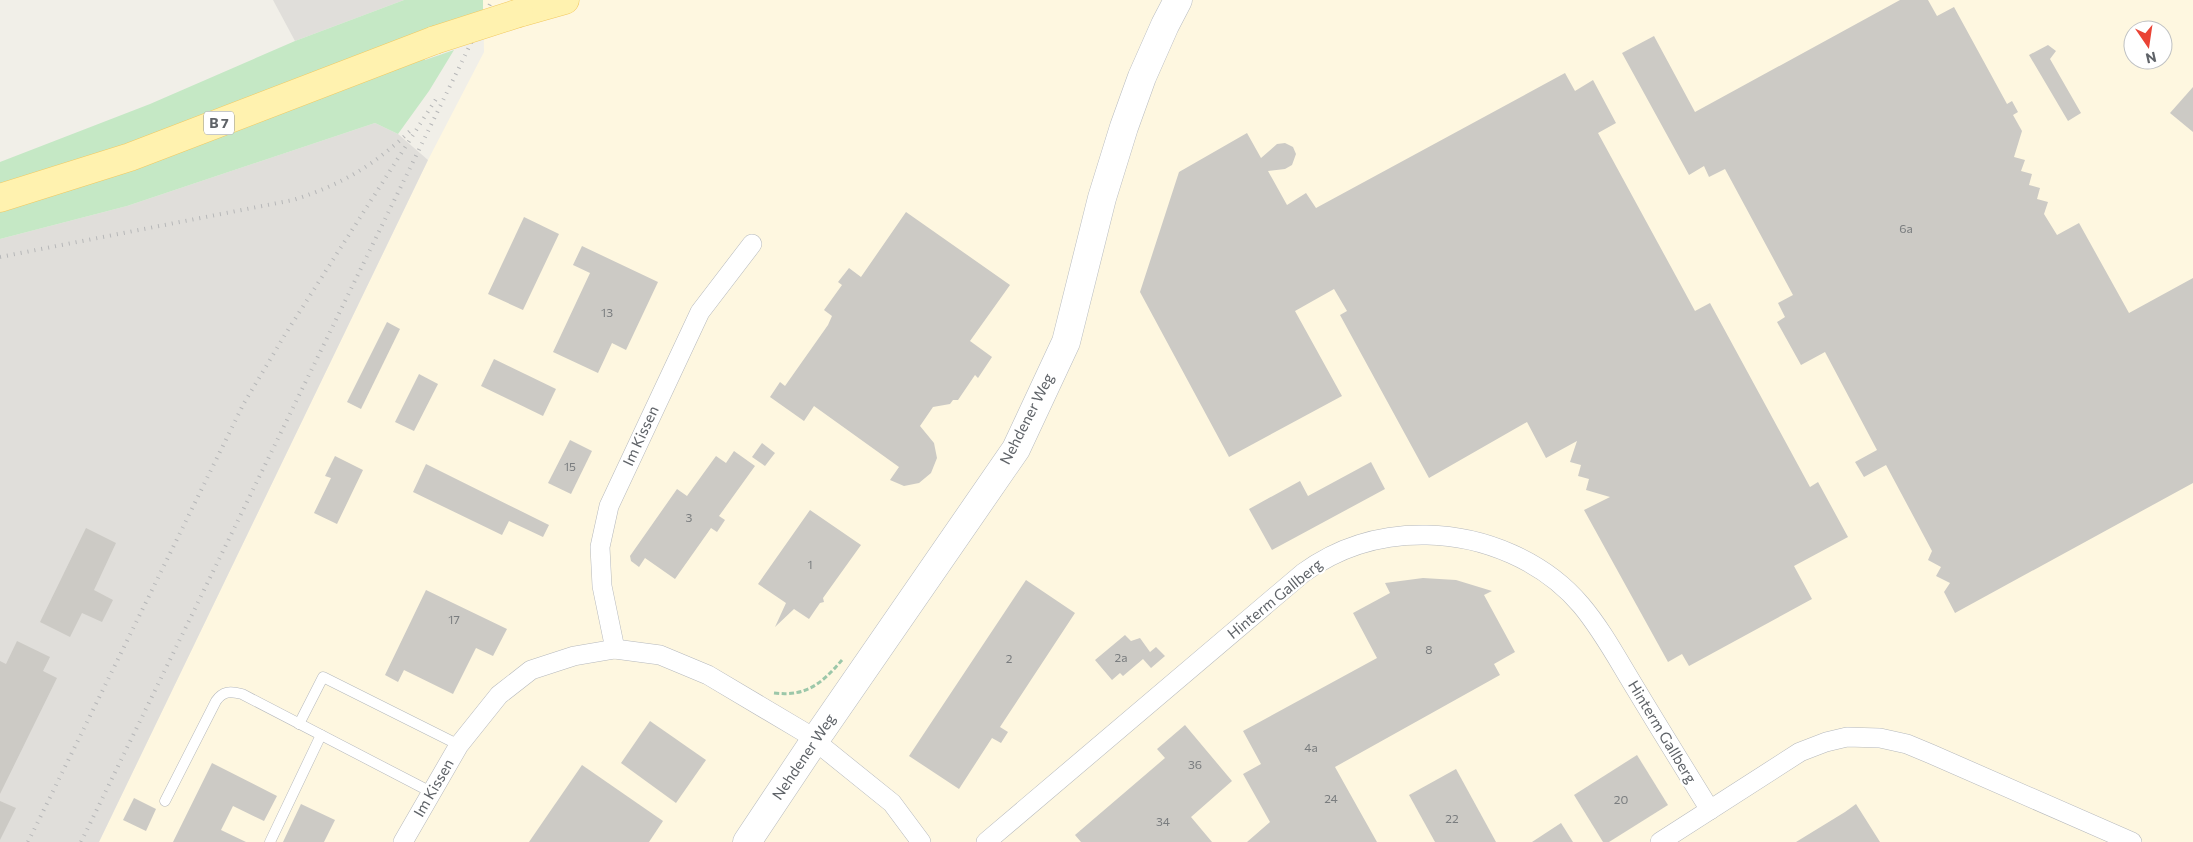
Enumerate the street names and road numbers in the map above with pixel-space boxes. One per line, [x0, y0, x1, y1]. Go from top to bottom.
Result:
road number: B 7 [204, 112, 234, 134]
street label: Nehdener Weg [995, 370, 1057, 467]
street label: Im Kissen [618, 403, 662, 468]
street label: Hinterm Gallberg [1223, 554, 1325, 642]
street label: Hinterm Gallberg [1625, 677, 1701, 786]
street label: Nehdener Weg [768, 710, 839, 803]
street label: Im Kissen [409, 755, 457, 820]

